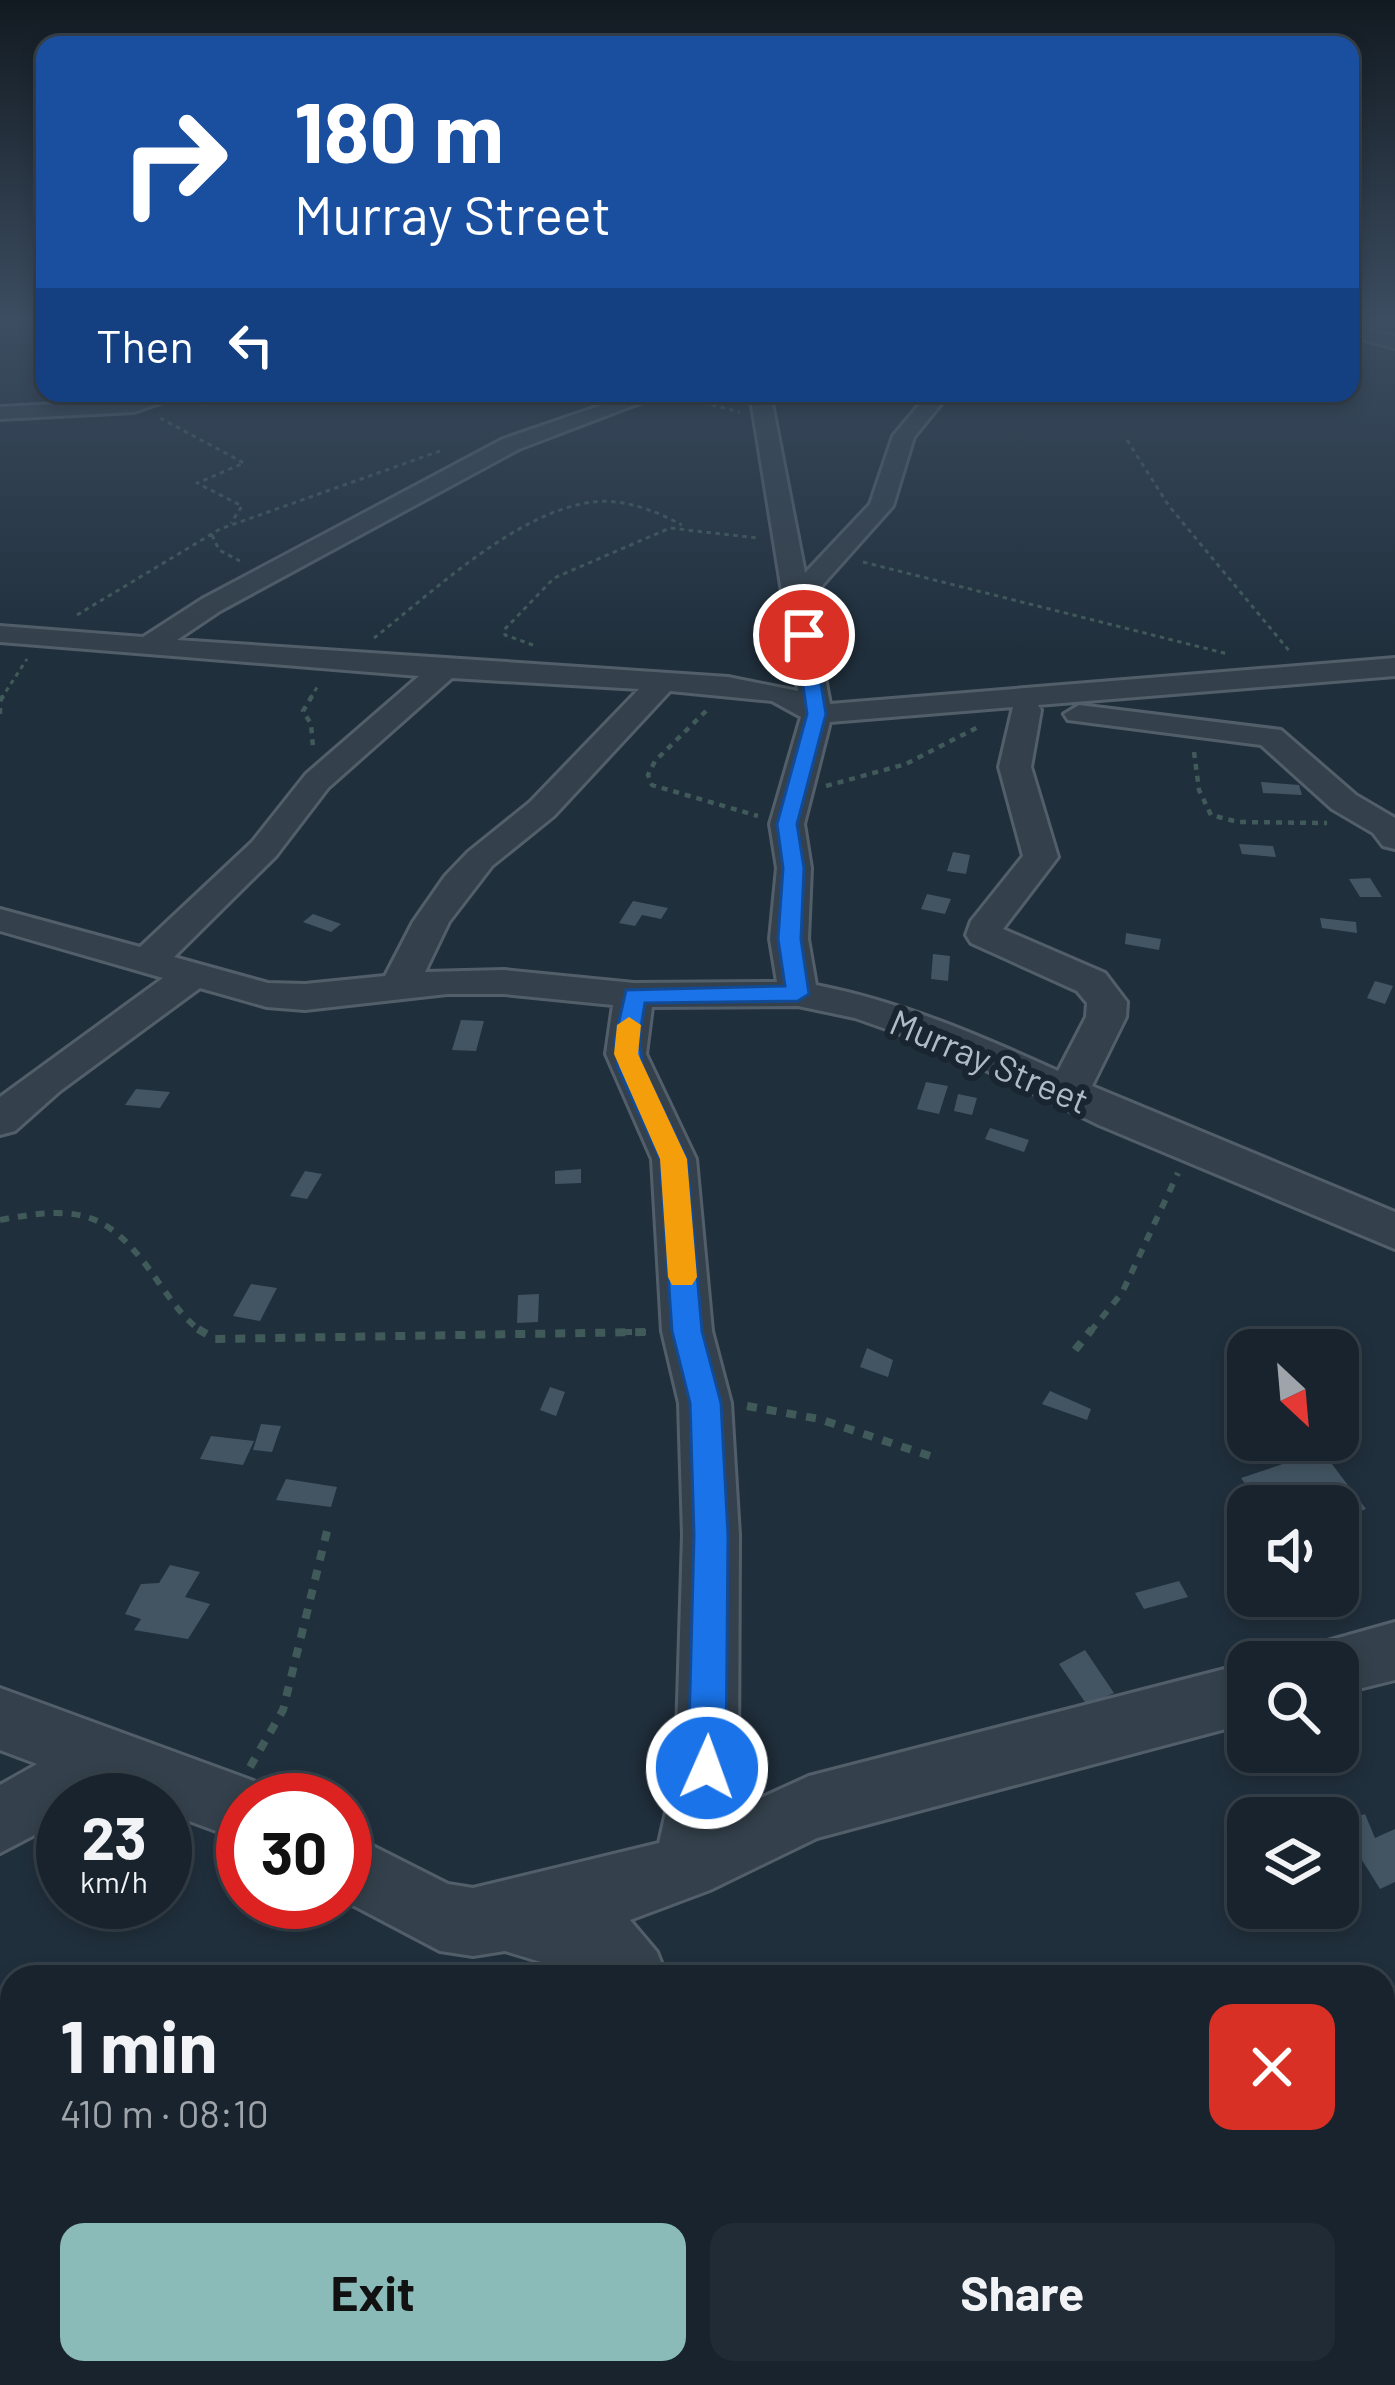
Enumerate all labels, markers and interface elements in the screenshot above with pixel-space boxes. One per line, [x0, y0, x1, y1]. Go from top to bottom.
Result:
text: 180 m [294, 79, 504, 180]
icon: right [96, 84, 252, 240]
text: Murray Street [294, 181, 611, 246]
icon: left [218, 312, 284, 378]
text: Then [96, 318, 194, 372]
pin [753, 584, 855, 686]
icon: arrive [771, 602, 837, 668]
street label: Murray Street [884, 999, 1096, 1121]
north arrow [1227, 1329, 1359, 1461]
map controls [1227, 1329, 1359, 1929]
button: sound [1227, 1485, 1359, 1617]
button: search [1227, 1641, 1359, 1773]
position arrow [644, 1705, 770, 1831]
speed limit sign: 30 [216, 1773, 372, 1929]
button: layers [1227, 1797, 1359, 1929]
text: 23 [81, 1800, 147, 1872]
text: km/h [80, 1863, 148, 1899]
text: 1 min [60, 2001, 218, 2087]
button: close [1209, 2004, 1335, 2130]
text: 410 m · 08:10 [60, 2089, 269, 2136]
button: Exit [60, 2223, 686, 2361]
button: Share [710, 2223, 1335, 2361]

